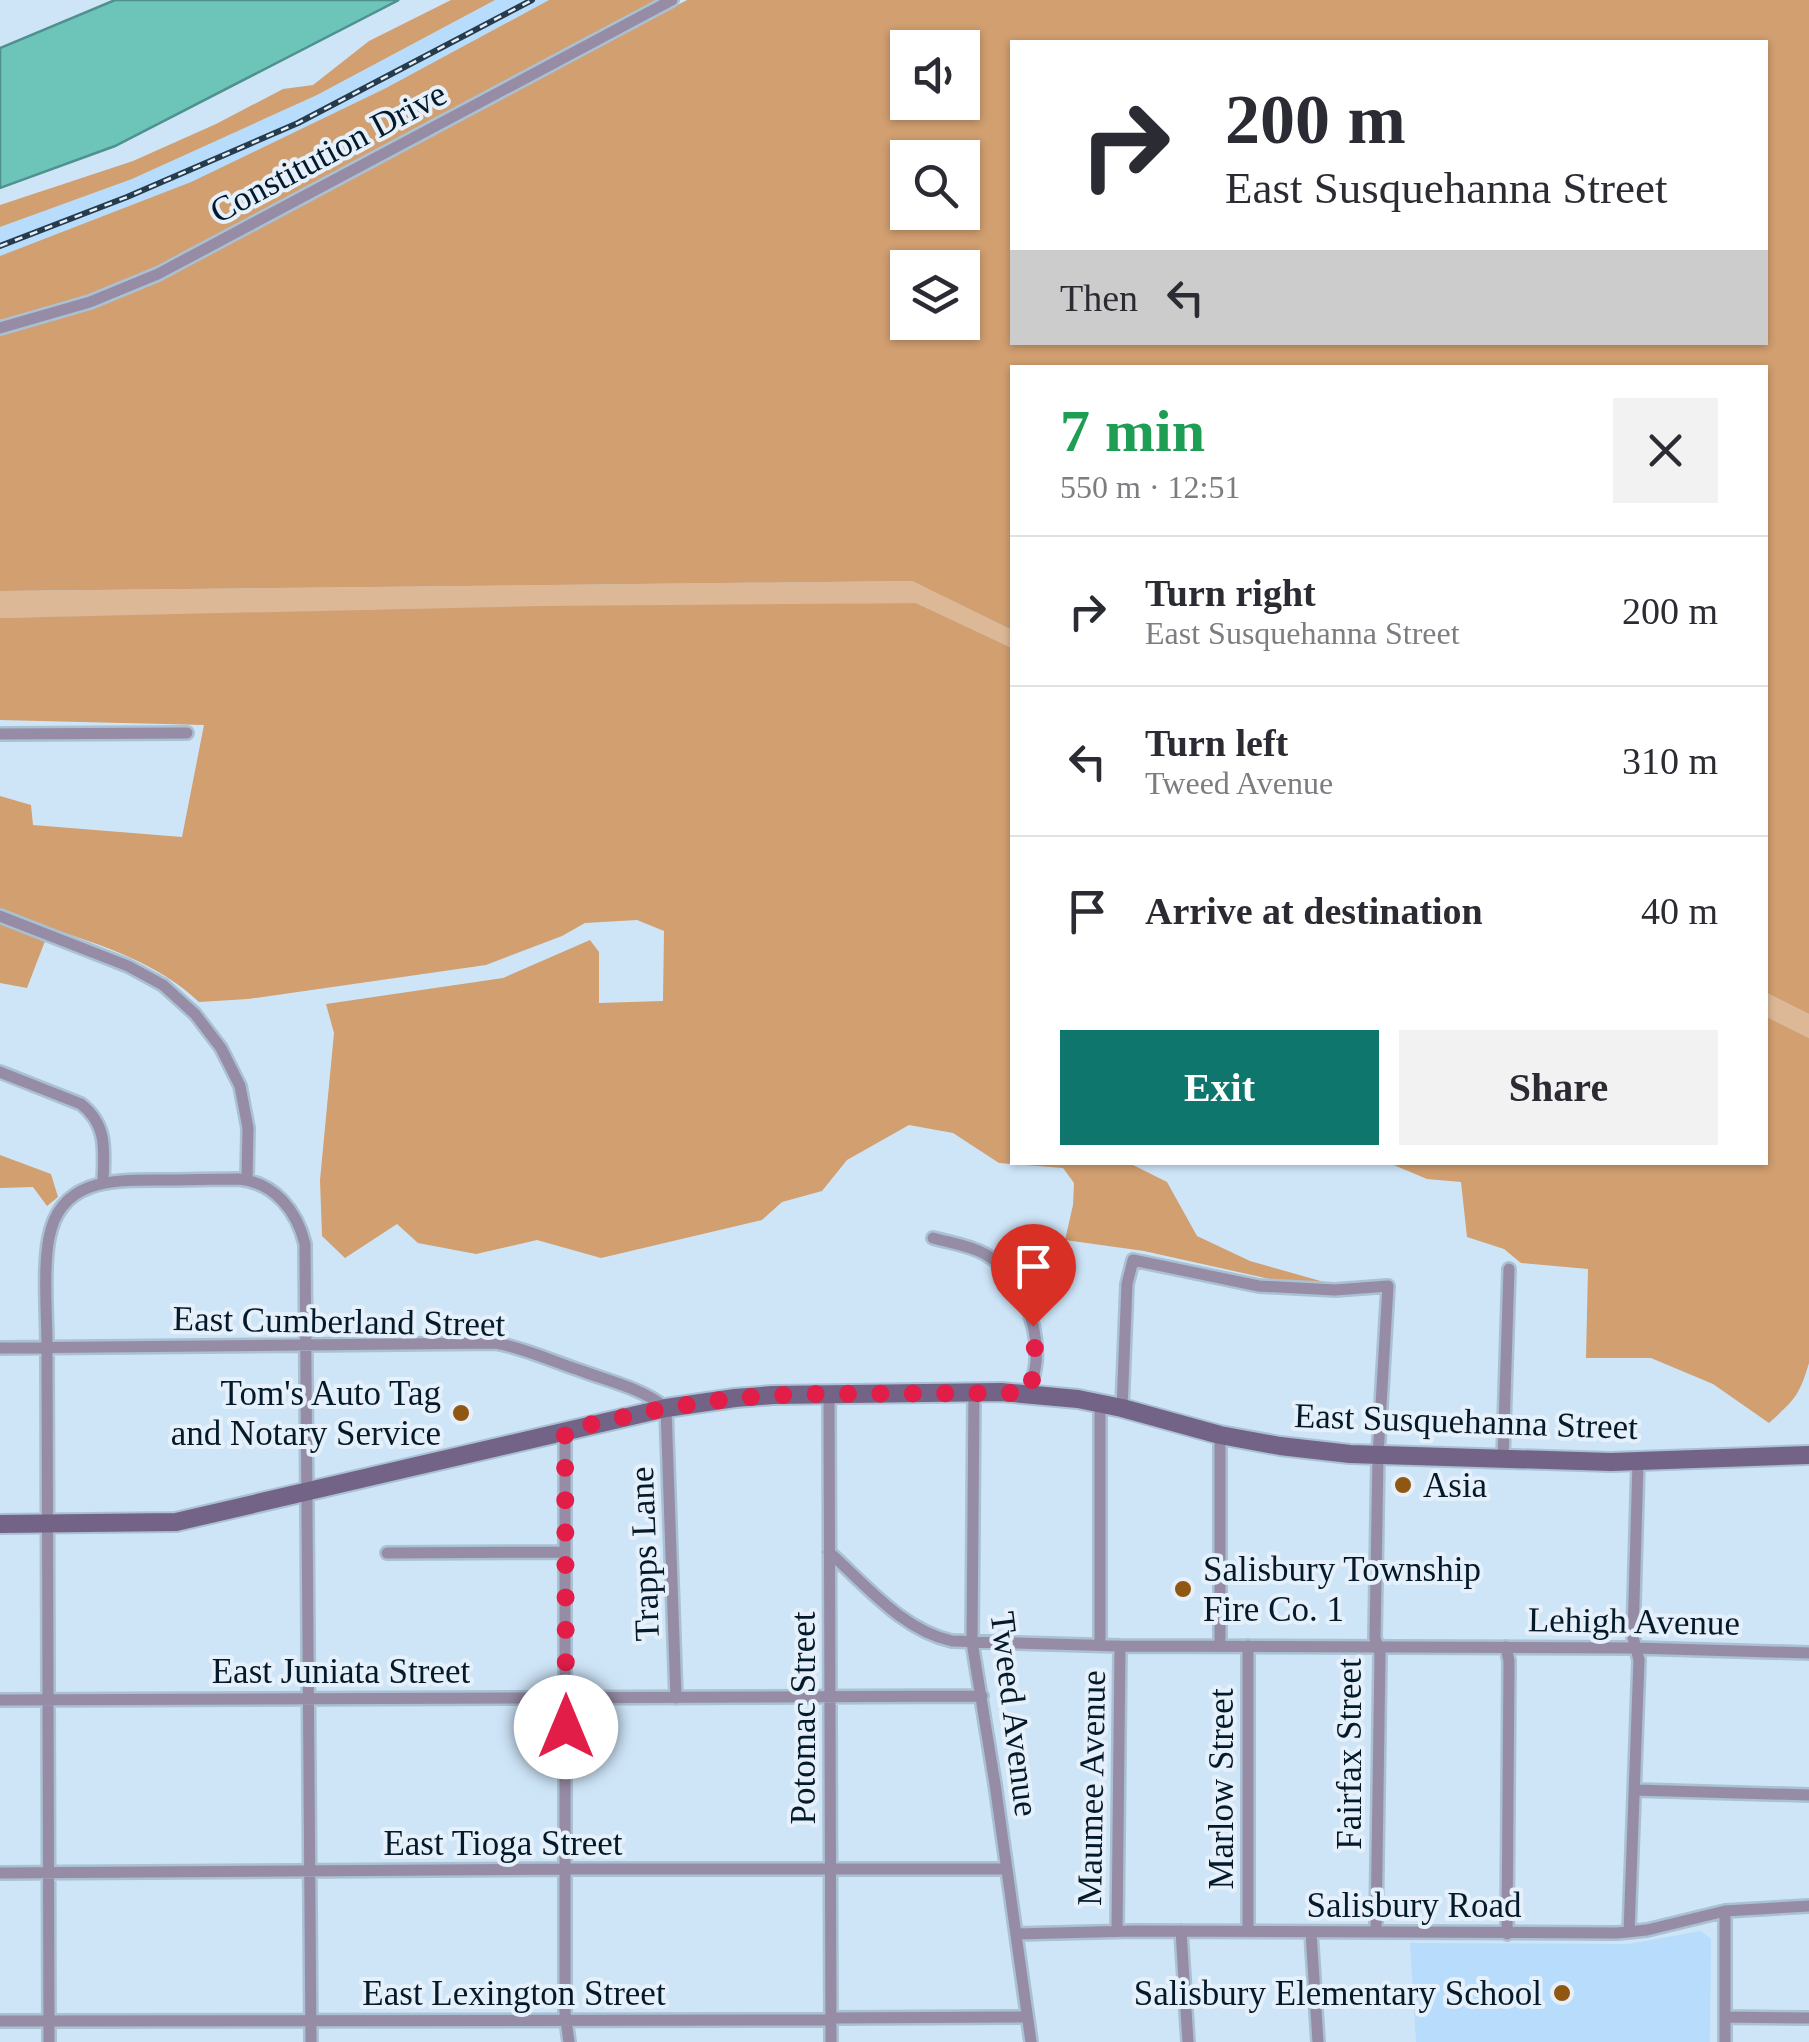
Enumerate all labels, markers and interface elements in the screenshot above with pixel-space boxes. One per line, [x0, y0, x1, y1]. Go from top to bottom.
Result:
map controls [890, 30, 980, 340]
button: sound [890, 30, 980, 120]
street label: Constitution Drive [204, 74, 453, 231]
icon: right [1060, 80, 1190, 210]
text: 200 m [1225, 81, 1406, 158]
button: search [890, 140, 980, 230]
text: East Susquehanna Street [1225, 163, 1667, 213]
button: layers [890, 250, 980, 340]
icon: left [1158, 270, 1213, 325]
text: Then [1060, 277, 1138, 319]
text: 7 min [1060, 398, 1205, 464]
button: close [1613, 398, 1718, 503]
text: 550 m · 12:51 [1060, 469, 1240, 505]
text: Turn right [1145, 572, 1316, 614]
icon: right [1060, 584, 1115, 639]
text: 200 m [1622, 590, 1718, 632]
text: East Susquehanna Street [1145, 615, 1460, 651]
text: Turn left [1145, 722, 1288, 764]
icon: left [1060, 734, 1115, 789]
text: 310 m [1622, 740, 1718, 782]
text: Tweed Avenue [1145, 765, 1333, 801]
icon: arrive [1060, 884, 1115, 939]
text: Arrive at destination [1145, 890, 1483, 932]
text: 40 m [1641, 890, 1718, 932]
button: Exit [1060, 1030, 1379, 1145]
button: Share [1399, 1030, 1718, 1145]
pin [991, 1224, 1076, 1327]
icon: arrive [1006, 1239, 1061, 1294]
street label: East Cumberland Street [172, 1299, 506, 1344]
place label: Tom's Auto Tag and Notary Service [171, 1374, 441, 1453]
street label: East Susquehanna Street [1293, 1396, 1639, 1447]
marker: Tom's Auto Tag and Notary Service [450, 1402, 472, 1424]
street label: Trapps Lane [622, 1466, 667, 1642]
place label: Asia [1423, 1466, 1488, 1505]
marker: Asia [1392, 1474, 1414, 1496]
place label: Salisbury Township Fire Co. 1 [1203, 1550, 1481, 1629]
marker: Salisbury Township Fire Co. 1 [1172, 1578, 1194, 1600]
street label: Lehigh Avenue [1528, 1600, 1740, 1643]
street label: Tweed Avenue [983, 1610, 1046, 1819]
street label: Potomac Street [784, 1611, 823, 1824]
street label: East Juniata Street [212, 1652, 471, 1691]
street label: Fairfax Street [1330, 1658, 1369, 1850]
street label: Maumee Avenue [1070, 1670, 1113, 1906]
position arrow [514, 1675, 618, 1779]
street label: Marlow Street [1202, 1688, 1241, 1890]
street label: East Tioga Street [383, 1824, 623, 1863]
street label: Salisbury Road [1307, 1886, 1522, 1925]
street label: East Lexington Street [362, 1974, 666, 2013]
place label: Salisbury Elementary School [1134, 1974, 1542, 2013]
marker: Salisbury Elementary School [1551, 1982, 1573, 2004]

